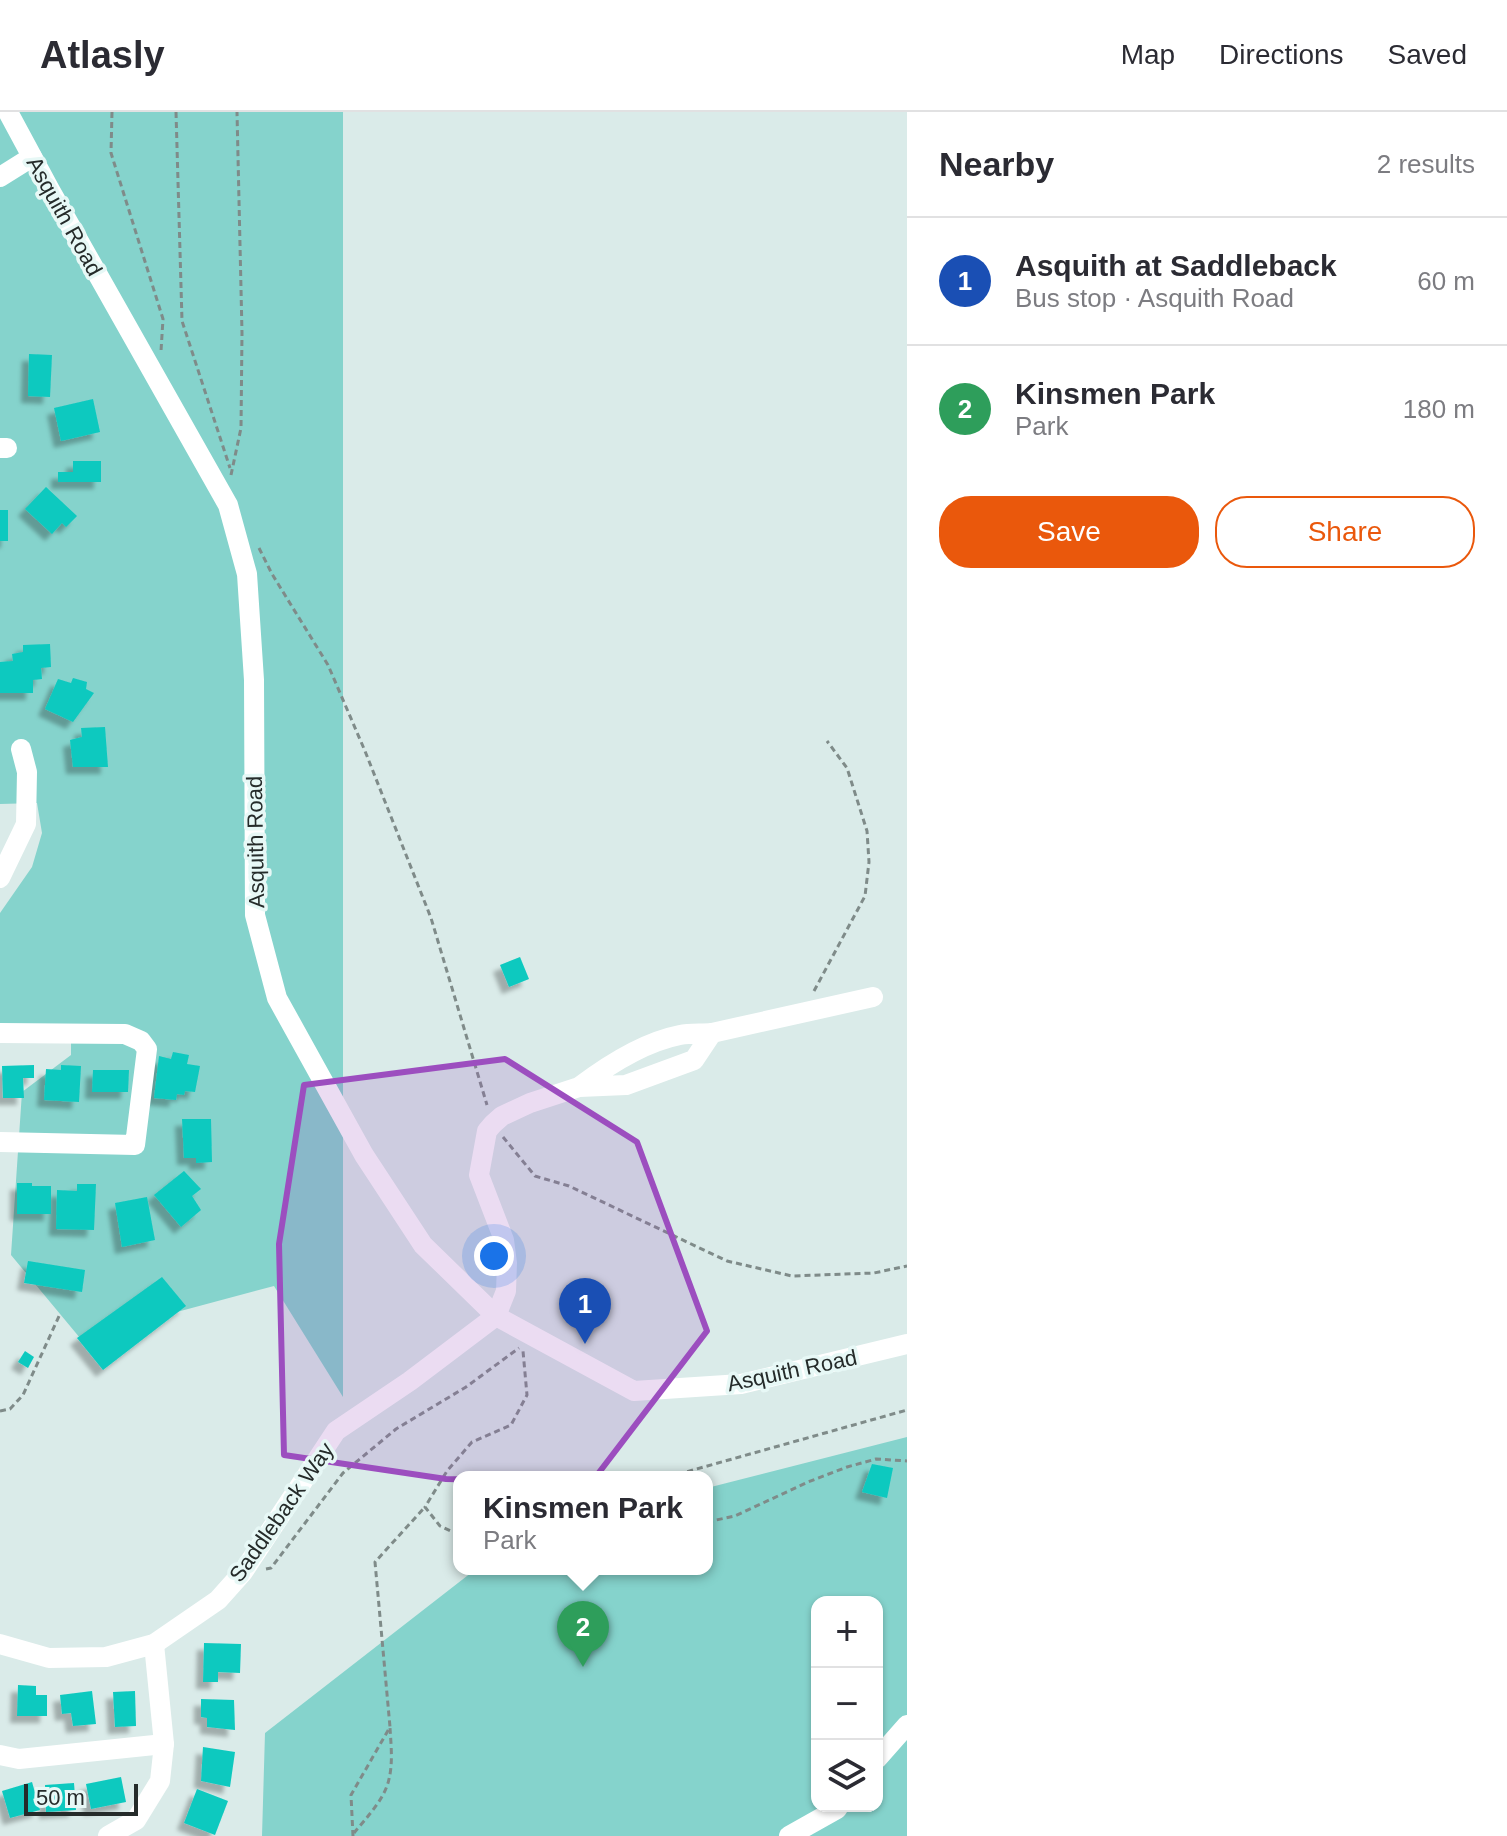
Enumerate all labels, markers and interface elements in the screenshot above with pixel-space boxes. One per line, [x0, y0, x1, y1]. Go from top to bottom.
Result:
text: Atlasly [40, 34, 165, 76]
text: Map [1121, 39, 1175, 70]
text: Directions [1219, 39, 1344, 70]
text: Saved [1388, 39, 1467, 70]
text: Nearby [939, 145, 1054, 183]
text: 2 results [1377, 149, 1475, 179]
street label: Asquith Road [22, 152, 108, 280]
text: Asquith at Saddleback [1015, 249, 1337, 282]
text: 1 [958, 266, 972, 296]
text: 60 m [1417, 266, 1475, 296]
text: Bus stop · Asquith Road [1015, 283, 1294, 313]
text: Kinsmen Park [1015, 377, 1215, 410]
text: 2 [958, 394, 972, 424]
text: 180 m [1403, 394, 1475, 424]
text: Park [1015, 411, 1068, 441]
button: Save [939, 496, 1199, 568]
button: Share [1215, 496, 1475, 568]
street label: Asquith Road [242, 776, 269, 908]
your location [474, 1236, 514, 1276]
pin: 1 [559, 1278, 611, 1344]
street label: Asquith Road [725, 1345, 859, 1396]
street label: Saddleback Way [224, 1438, 339, 1587]
popup [453, 1471, 713, 1575]
text: Kinsmen Park [483, 1491, 683, 1524]
text: Park [483, 1525, 536, 1555]
map controls [811, 1596, 883, 1812]
button: + [811, 1596, 883, 1668]
pin: 2 [557, 1601, 609, 1667]
button: − [811, 1668, 883, 1740]
button: layers [811, 1740, 883, 1812]
scale bar [24, 1780, 138, 1816]
text: 50 m [36, 1785, 85, 1810]

